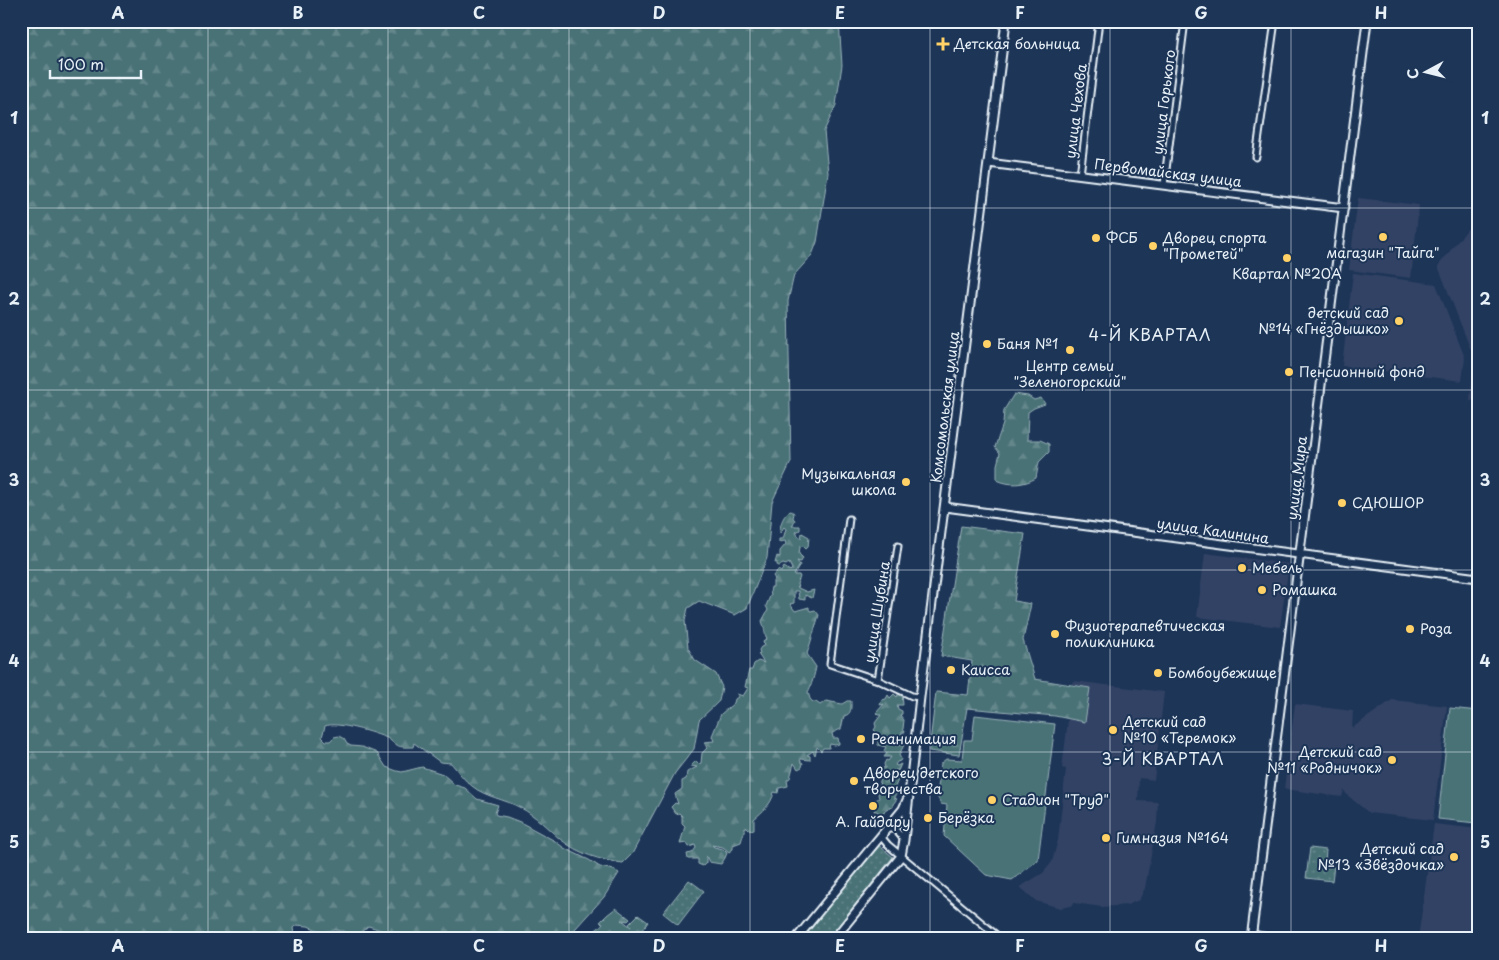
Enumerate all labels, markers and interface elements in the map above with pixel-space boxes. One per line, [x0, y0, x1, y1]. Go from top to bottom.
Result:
text: A [112, 0, 125, 24]
text: B [293, 0, 304, 24]
text: C [473, 0, 485, 24]
text: D [653, 0, 665, 24]
text: E [835, 0, 845, 24]
text: F [1015, 0, 1025, 24]
text: G [1194, 0, 1208, 24]
text: H [1375, 0, 1387, 24]
place label: Детская больница [953, 33, 1080, 54]
marker: Детская больница [936, 37, 950, 51]
scale bar [50, 48, 141, 80]
street label: улица Горького [1147, 48, 1180, 156]
north arrow [1402, 48, 1452, 98]
text: 100 m [58, 52, 104, 75]
street label: улица Чехова [1059, 62, 1092, 160]
text: С [1402, 67, 1424, 80]
text: 1 [10, 105, 18, 129]
text: 1 [1481, 105, 1489, 129]
street label: Первомайская улица [1093, 153, 1243, 192]
place label: ФСБ [1106, 227, 1138, 248]
place label: Дворец спорта "Прометей" [1162, 227, 1267, 264]
marker: магазин "Тайга" [1377, 231, 1389, 243]
marker: ФСБ [1090, 232, 1102, 244]
marker: Дворец спорта "Прометей" [1147, 240, 1159, 252]
place label: магазин "Тайга" [1327, 242, 1439, 263]
marker: Квартал №20А [1281, 252, 1293, 264]
place label: Квартал №20А [1232, 263, 1342, 284]
text: 2 [8, 286, 20, 310]
text: 2 [1479, 286, 1491, 310]
place label: детский сад №14 «Гнёздышко» [1258, 302, 1389, 339]
marker: детский сад №14 «Гнёздышко» [1393, 315, 1405, 327]
district label: 4-Й КВАРТАЛ [1088, 322, 1212, 346]
street label: Комсомольская улица [925, 330, 964, 484]
place label: Баня №1 [997, 333, 1058, 354]
marker: Баня №1 [981, 338, 993, 350]
marker: Центр семьи "Зеленогорский" [1064, 344, 1076, 356]
place label: Центр семьи "Зеленогорский" [1013, 355, 1127, 392]
place label: Пенсионный фонд [1299, 361, 1425, 382]
marker: Пенсионный фонд [1283, 366, 1295, 378]
street label: улица Мира [1281, 435, 1312, 521]
place label: Музыкальная школа [801, 463, 896, 500]
text: 3 [9, 467, 19, 491]
text: 3 [1480, 467, 1490, 491]
marker: Музыкальная школа [900, 476, 912, 488]
place label: СДЮШОР [1352, 492, 1424, 513]
marker: СДЮШОР [1336, 497, 1348, 509]
street label: улица Калинина [1156, 512, 1271, 549]
place label: Мебель [1252, 557, 1302, 578]
street label: улица Шубина [858, 559, 895, 664]
marker: Мебель [1236, 562, 1248, 574]
place label: Ромашка [1272, 579, 1337, 600]
marker: Ромашка [1256, 584, 1268, 596]
place label: Физиотерапевтическая поликлиника [1065, 615, 1225, 652]
place label: Роза [1420, 618, 1452, 639]
marker: Роза [1404, 623, 1416, 635]
marker: Физиотерапевтическая поликлиника [1049, 628, 1061, 640]
text: 4 [9, 648, 20, 672]
text: 4 [1480, 648, 1491, 672]
place label: Каисса [961, 659, 1010, 680]
place label: Бомбоубежище [1168, 662, 1277, 683]
marker: Каисса [945, 664, 957, 676]
marker: Бомбоубежище [1152, 667, 1164, 679]
place label: Детский сад №10 «Теремок» [1122, 711, 1236, 748]
marker: Детский сад №10 «Теремок» [1107, 724, 1119, 736]
place label: Реанимация [871, 728, 956, 749]
marker: Реанимация [855, 733, 867, 745]
place label: Детский сад №11 «Родничок» [1267, 741, 1382, 778]
district label: 3-Й КВАРТАЛ [1101, 746, 1225, 770]
marker: Детский сад №11 «Родничок» [1386, 754, 1398, 766]
place label: Дворец детского творчества [863, 762, 979, 799]
marker: Дворец детского творчества [848, 775, 860, 787]
place label: Стадион "Труд" [1002, 789, 1109, 810]
marker: Стадион "Труд" [986, 794, 998, 806]
marker: А. Гайдару [867, 800, 879, 812]
place label: Берёзка [938, 807, 995, 828]
place label: А. Гайдару [836, 811, 910, 832]
marker: Берёзка [922, 812, 934, 824]
place label: Гимназия №164 [1116, 827, 1229, 848]
text: 5 [9, 829, 19, 853]
text: 5 [1480, 829, 1490, 853]
marker: Гимназия №164 [1100, 832, 1112, 844]
place label: Детский сад №13 «Звёздочка» [1318, 838, 1444, 875]
marker: Детский сад №13 «Звёздочка» [1448, 851, 1460, 863]
text: A [112, 933, 125, 957]
text: B [293, 933, 304, 957]
text: C [473, 933, 485, 957]
text: D [653, 933, 665, 957]
text: E [835, 933, 845, 957]
text: F [1015, 933, 1025, 957]
text: G [1194, 933, 1208, 957]
text: H [1375, 933, 1387, 957]

